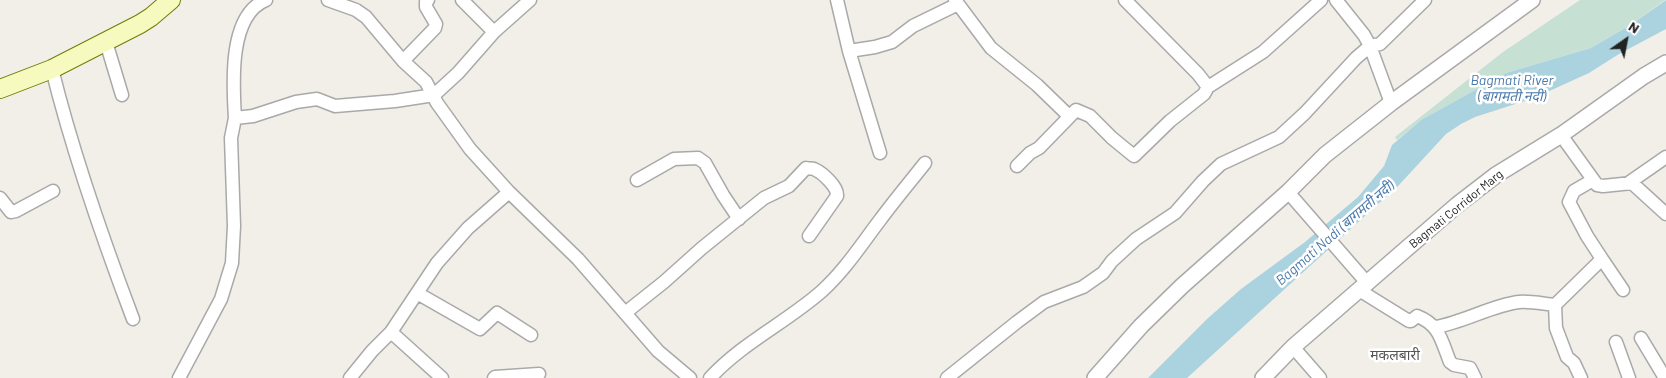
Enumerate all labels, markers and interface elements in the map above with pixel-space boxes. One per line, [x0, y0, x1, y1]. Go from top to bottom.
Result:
north arrow [1601, 15, 1651, 65]
text: N [1626, 17, 1643, 37]
water label: Bagmati River (बागमती नदी) [1471, 72, 1553, 104]
street label: Bagmati Corridor Marg [1406, 167, 1506, 251]
water label: Bagmati Nadi (बागमती नदी) [1273, 177, 1397, 289]
district label: मकलबारी [1370, 347, 1420, 363]

